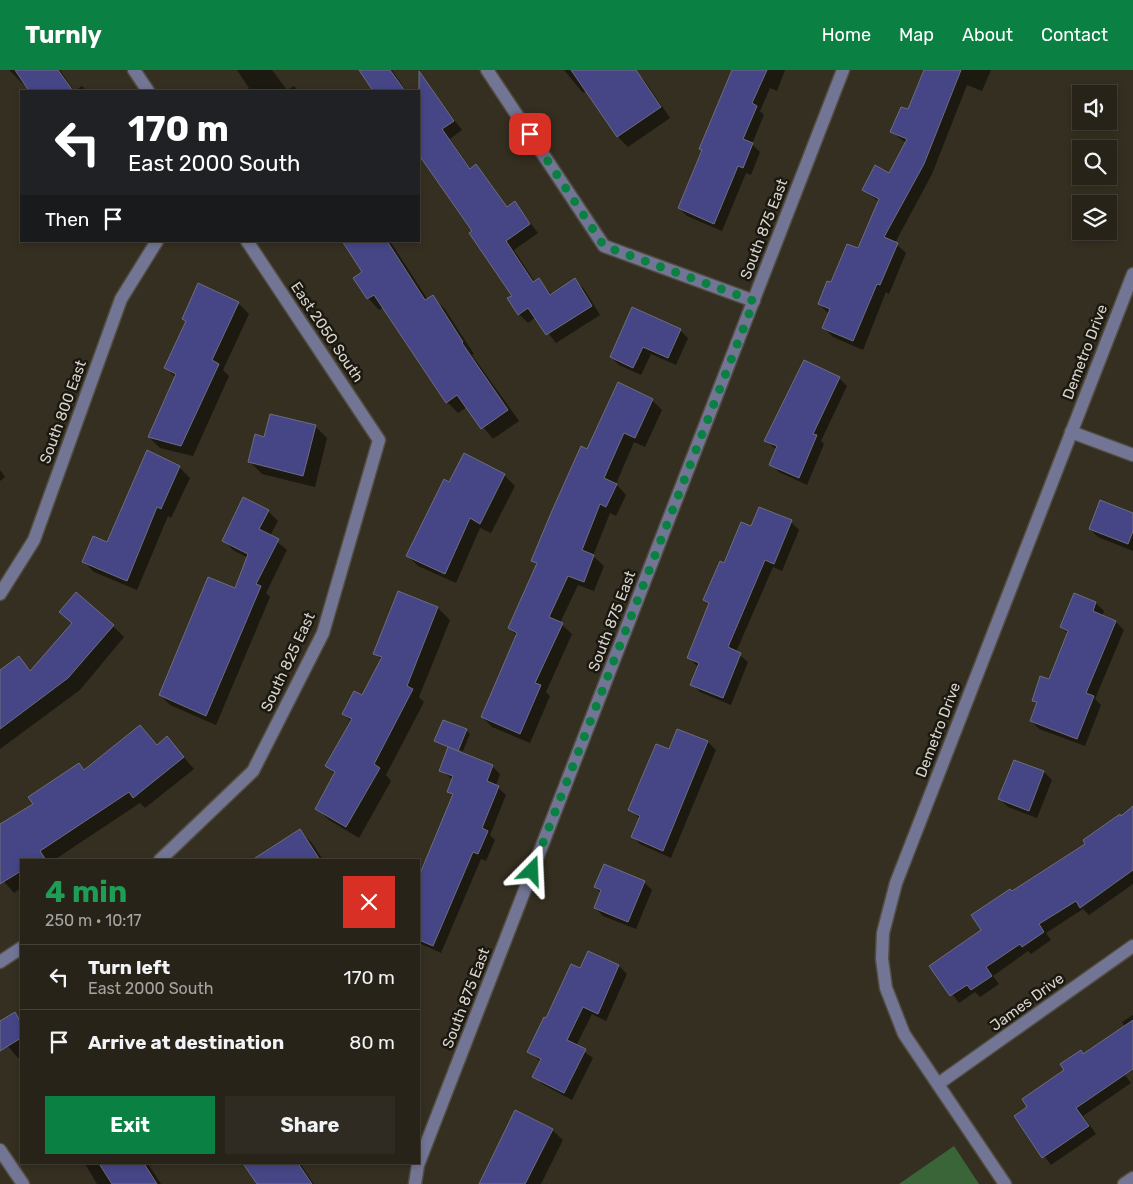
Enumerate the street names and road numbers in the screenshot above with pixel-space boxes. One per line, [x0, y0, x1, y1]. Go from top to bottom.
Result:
street label: South 875 East [737, 176, 792, 282]
street label: East 2050 South [287, 278, 367, 386]
street label: Demetro Drive [1059, 302, 1111, 402]
street label: South 800 East [36, 358, 90, 466]
street label: South 875 East [585, 568, 640, 674]
street label: South 825 East [257, 609, 319, 714]
street label: Demetro Drive [912, 680, 964, 780]
street label: South 875 East [439, 945, 494, 1051]
street label: James Drive [987, 969, 1067, 1035]

